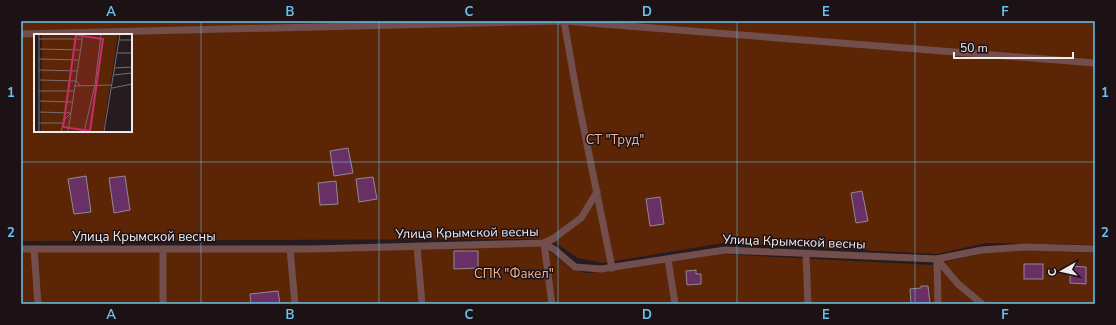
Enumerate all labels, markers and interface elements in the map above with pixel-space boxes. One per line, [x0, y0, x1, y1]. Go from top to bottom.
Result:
text: A [106, 3, 116, 21]
text: B [286, 3, 295, 21]
text: C [465, 3, 474, 21]
text: D [642, 3, 652, 21]
text: E [822, 3, 830, 21]
text: F [1001, 3, 1009, 21]
inset map [34, 34, 132, 132]
scale bar [954, 34, 1073, 60]
text: 50 m [960, 40, 988, 56]
text: 1 [7, 84, 15, 102]
text: 1 [1101, 84, 1109, 102]
park label: СТ "Труд" [586, 131, 644, 149]
street label: Улица Крымской весны [394, 223, 539, 243]
text: 2 [7, 224, 15, 242]
text: 2 [1101, 224, 1109, 242]
street label: Улица Крымской весны [71, 228, 216, 246]
street label: Улица Крымской весны [721, 230, 866, 253]
north arrow [1042, 251, 1082, 291]
park label: СПК "Факел" [474, 265, 554, 283]
text: С [1045, 267, 1061, 277]
text: A [106, 306, 116, 324]
text: B [286, 306, 295, 324]
text: C [465, 306, 474, 324]
text: D [642, 306, 652, 324]
text: E [822, 306, 830, 324]
text: F [1001, 306, 1009, 324]

